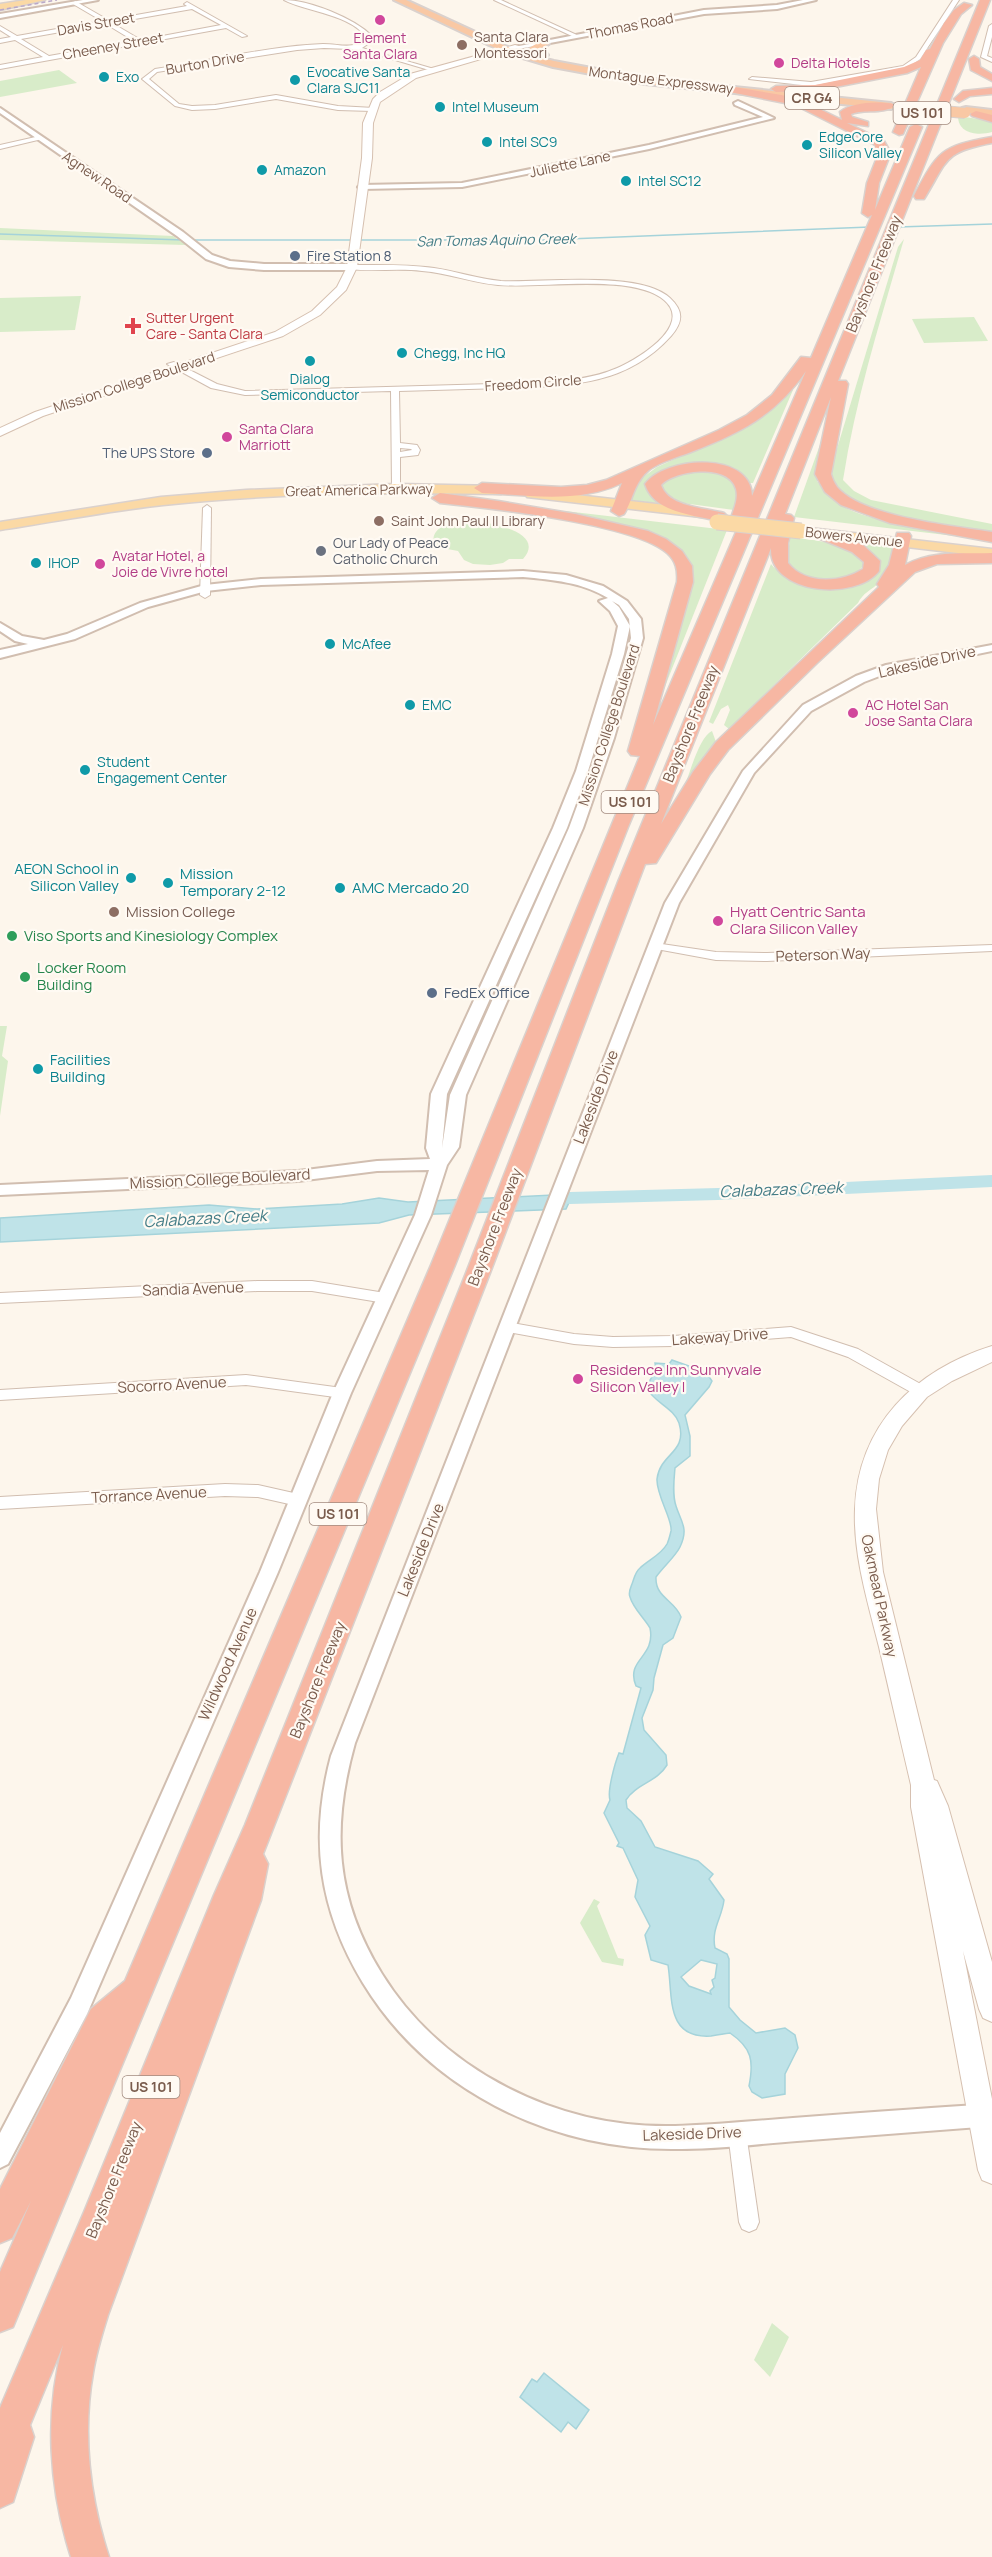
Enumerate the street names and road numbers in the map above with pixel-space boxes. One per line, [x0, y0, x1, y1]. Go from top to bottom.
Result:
street label: Davis Street [56, 7, 137, 40]
street label: Thomas Road [585, 8, 675, 43]
street label: Cheeney Street [61, 27, 165, 64]
street label: Burton Drive [164, 46, 246, 79]
street label: Montague Expressway [588, 61, 735, 98]
road number: CR G4 [785, 87, 839, 109]
road number: US 101 [894, 102, 950, 124]
street label: Agnew Road [59, 146, 136, 207]
street label: Juliette Lane [528, 146, 612, 181]
street label: Bayshore Freeway [840, 212, 907, 335]
street label: Mission College Boulevard [51, 346, 217, 417]
street label: Freedom Circle [484, 370, 582, 395]
street label: Great America Parkway [285, 479, 433, 500]
street label: Bowers Avenue [804, 522, 904, 551]
street label: Lakeside Drive [876, 640, 978, 683]
street label: Mission College Boulevard [573, 642, 644, 808]
street label: Bayshore Freeway [657, 662, 724, 785]
road number: US 101 [602, 791, 658, 813]
street label: Peterson Way [775, 942, 871, 967]
street label: Lakeside Drive [568, 1047, 623, 1147]
street label: Mission College Boulevard [129, 1163, 311, 1194]
street label: Bayshore Freeway [462, 1165, 527, 1289]
street label: Sandia Avenue [142, 1276, 244, 1301]
street label: Lakeway Drive [671, 1323, 769, 1350]
street label: Socorro Avenue [117, 1371, 227, 1398]
street label: Torrance Avenue [91, 1481, 207, 1508]
street label: Lakeside Drive [392, 1500, 449, 1600]
road number: US 101 [310, 1503, 366, 1525]
street label: Oakmead Parkway [856, 1533, 903, 1659]
street label: Wildwood Avenue [193, 1604, 262, 1724]
street label: Bayshore Freeway [284, 1618, 351, 1741]
road number: US 101 [122, 2076, 180, 2098]
street label: Bayshore Freeway [80, 2118, 147, 2241]
street label: Lakeside Drive [642, 2121, 742, 2146]

